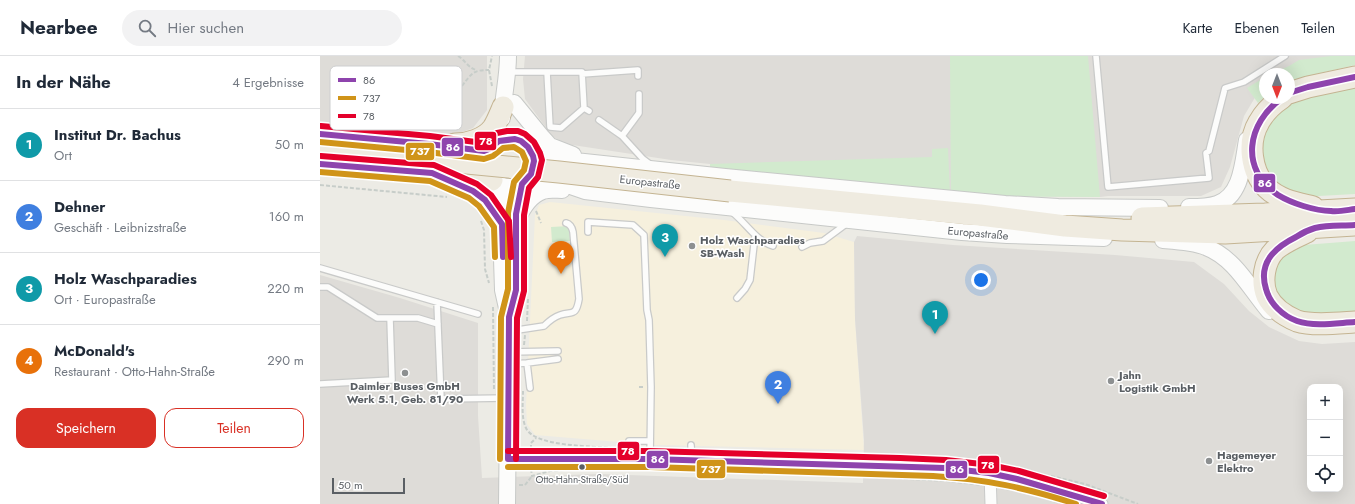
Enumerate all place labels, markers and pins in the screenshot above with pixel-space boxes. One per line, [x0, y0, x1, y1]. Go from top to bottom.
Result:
pin: 3 [652, 224, 678, 257]
place label: Holz Waschparadies SB-Wash [700, 232, 805, 261]
pin: 4 [548, 241, 574, 274]
marker: Holz Waschparadies SB-Wash [687, 241, 697, 251]
pin: 1 [922, 301, 948, 334]
place label: Jahn Logistik GmbH [1117, 367, 1196, 396]
marker: Daimler Buses GmbH Werk 5.1, Geb. 81/90 [400, 368, 410, 378]
pin: 2 [765, 371, 791, 404]
marker: Jahn Logistik GmbH [1106, 376, 1116, 386]
place label: Daimler Buses GmbH Werk 5.1, Geb. 81/90 [347, 378, 463, 407]
place label: Hagemeyer Elektro [1217, 447, 1277, 476]
marker: Hagemeyer Elektro [1204, 456, 1214, 466]
marker: Otto-Hahn-Straße/Süd [577, 462, 587, 472]
place label: Otto-Hahn-Straße/Süd [536, 472, 628, 487]

